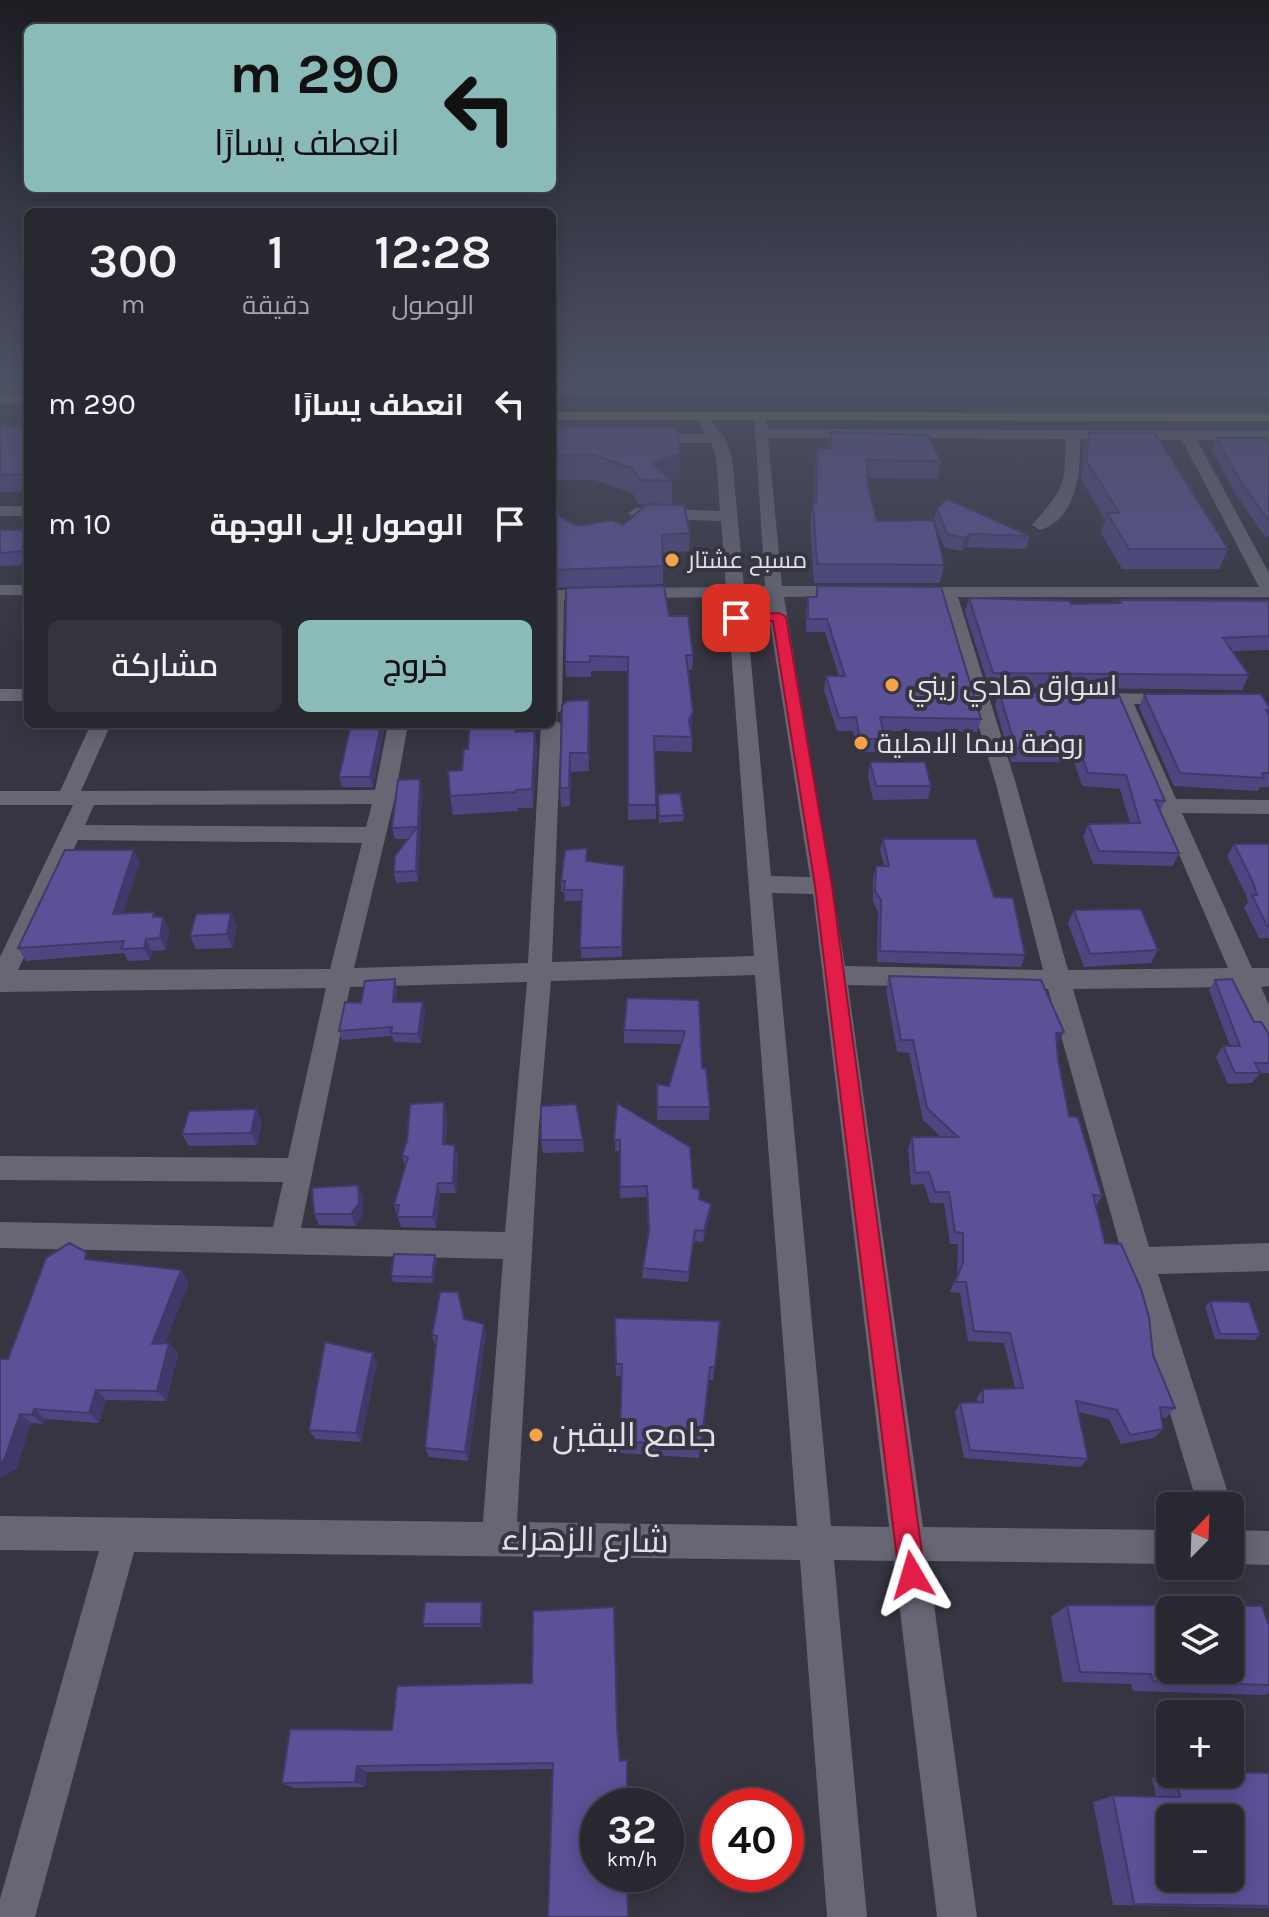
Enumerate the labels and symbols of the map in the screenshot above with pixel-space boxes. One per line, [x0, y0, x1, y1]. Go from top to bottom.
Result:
place label: مسبح عشتار [686, 546, 807, 576]
marker: مسبح عشتار [663, 551, 681, 569]
pin [702, 584, 770, 652]
place label: اسواق هادي زيني [908, 669, 1117, 707]
marker: اسواق هادي زيني [883, 676, 901, 694]
place label: روضة سما الاهلية [877, 727, 1083, 760]
marker: روضة سما الاهلية [852, 734, 870, 752]
place label: جامع اليقين [552, 1415, 716, 1457]
marker: جامع اليقين [527, 1426, 545, 1444]
north arrow [1156, 1492, 1244, 1580]
street label: شارع الزهراء [501, 1519, 669, 1563]
position arrow [870, 1533, 954, 1617]
speed limit sign: 40 [700, 1788, 804, 1892]

